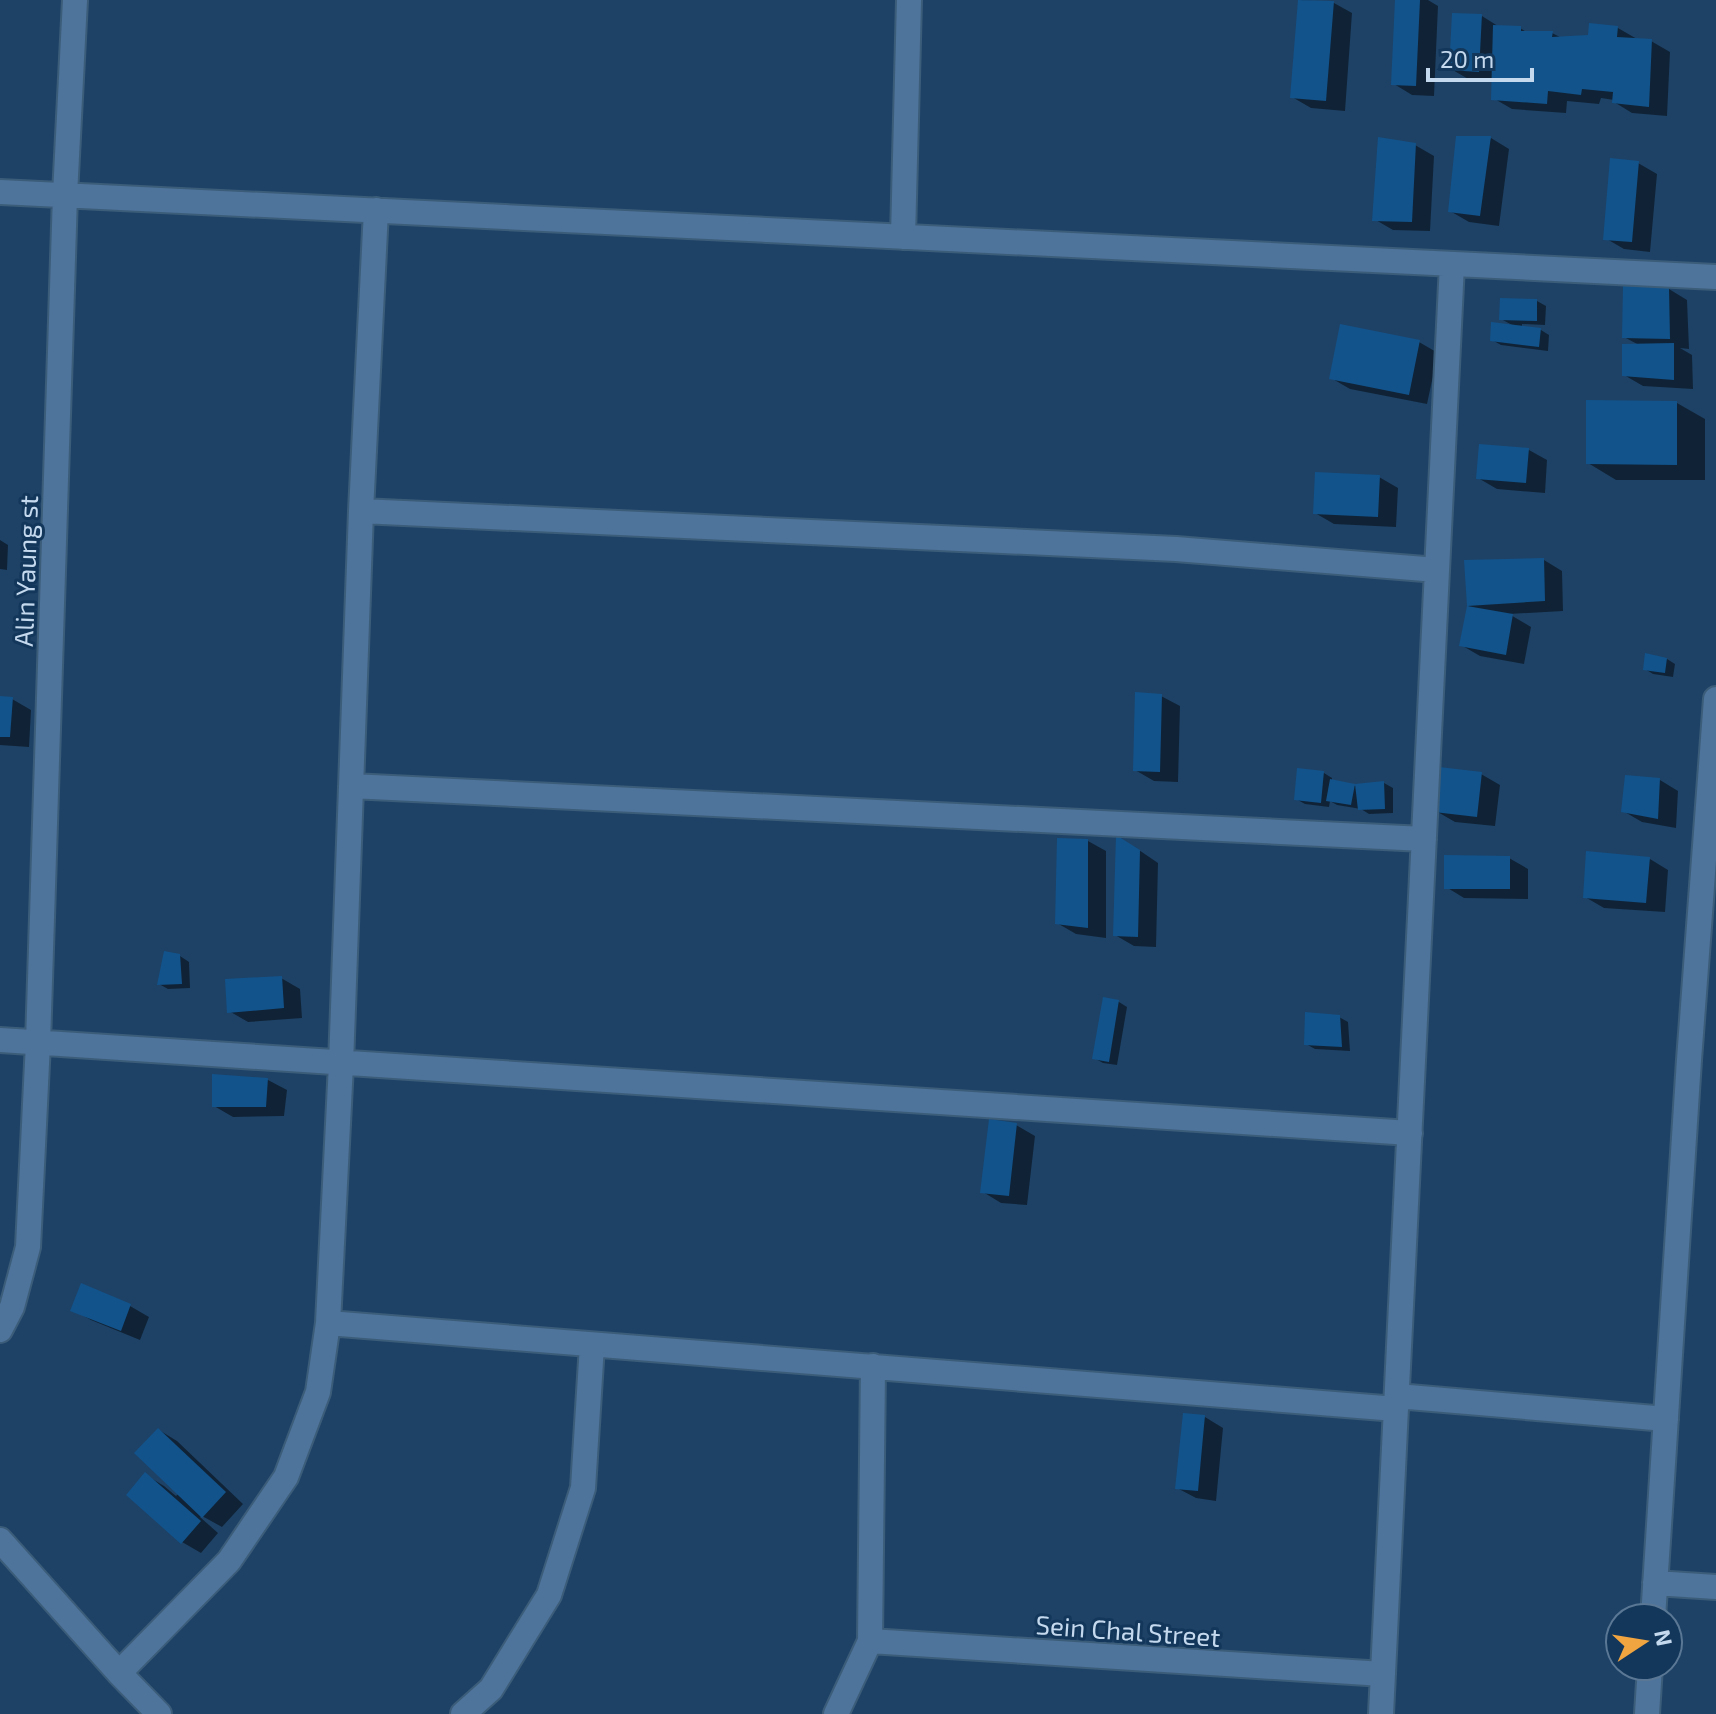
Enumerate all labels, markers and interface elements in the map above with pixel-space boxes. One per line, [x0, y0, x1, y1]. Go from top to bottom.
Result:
scale bar [1428, 32, 1532, 82]
text: 20 m [1440, 44, 1494, 73]
street label: Alin Yaung st [7, 495, 43, 647]
north arrow [1604, 1602, 1684, 1682]
street label: Sein Chal Street [1035, 1608, 1222, 1652]
text: N [1650, 1627, 1679, 1648]

